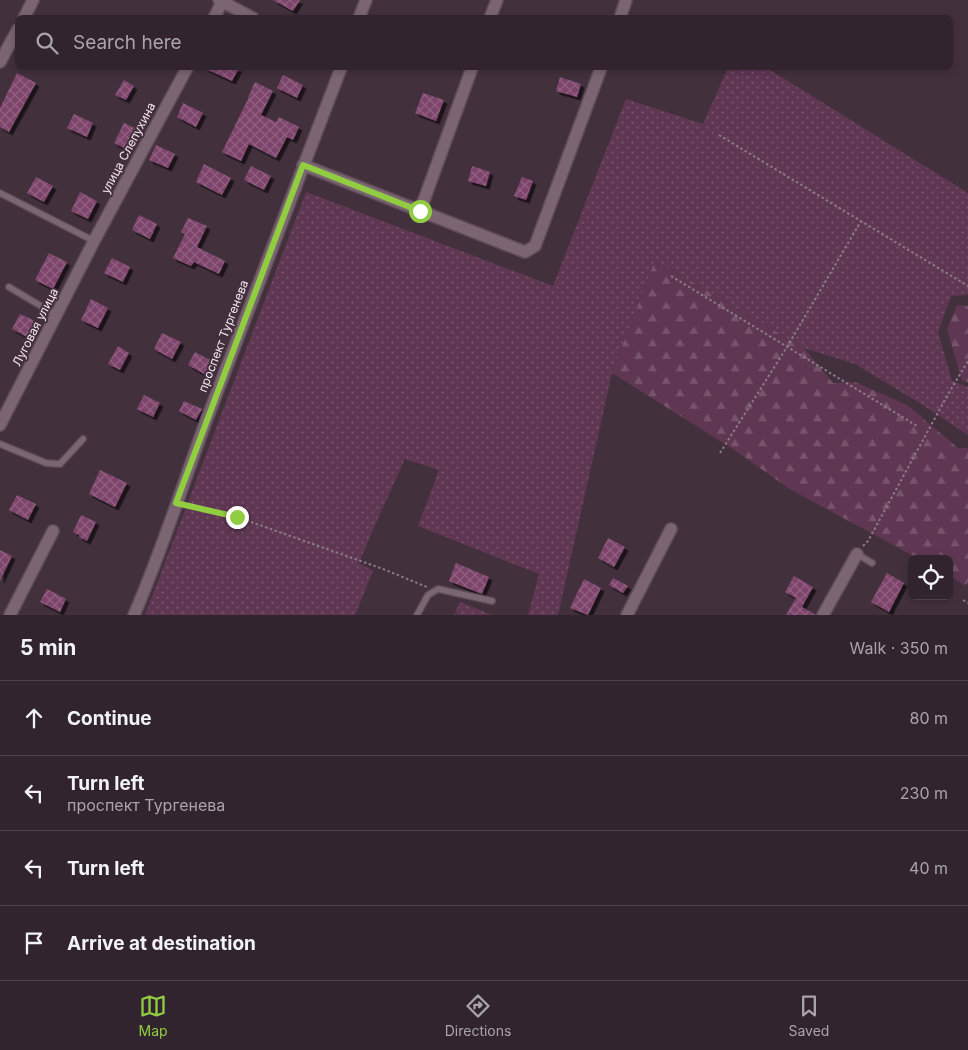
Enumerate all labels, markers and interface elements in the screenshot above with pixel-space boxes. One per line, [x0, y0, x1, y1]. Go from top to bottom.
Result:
search box [15, 15, 953, 70]
icon: search [33, 29, 61, 57]
text: Search here [73, 31, 182, 54]
street label: улица Слепухина [98, 100, 158, 196]
route start [409, 200, 432, 223]
street label: проспект Тургенева [195, 278, 251, 394]
street label: Луговая улица [9, 285, 61, 369]
route end [226, 506, 249, 529]
map controls [908, 555, 953, 600]
button: locate [908, 555, 953, 600]
text: 5 min [20, 635, 76, 660]
text: Walk · 350 m [850, 638, 948, 658]
icon: ahead [20, 704, 48, 732]
text: Continue [67, 707, 152, 730]
text: 80 m [909, 708, 948, 728]
text: Turn left [67, 772, 145, 795]
icon: left [20, 779, 48, 807]
text: 230 m [900, 783, 948, 803]
text: проспект Тургенева [67, 795, 225, 815]
icon: left [20, 854, 48, 882]
text: Turn left [67, 857, 145, 880]
text: 40 m [909, 858, 948, 878]
icon: arrive [20, 929, 48, 957]
text: Arrive at destination [67, 932, 256, 955]
tab: Map [139, 992, 168, 1039]
tab: Directions [445, 992, 511, 1039]
tab: Saved [788, 992, 829, 1039]

